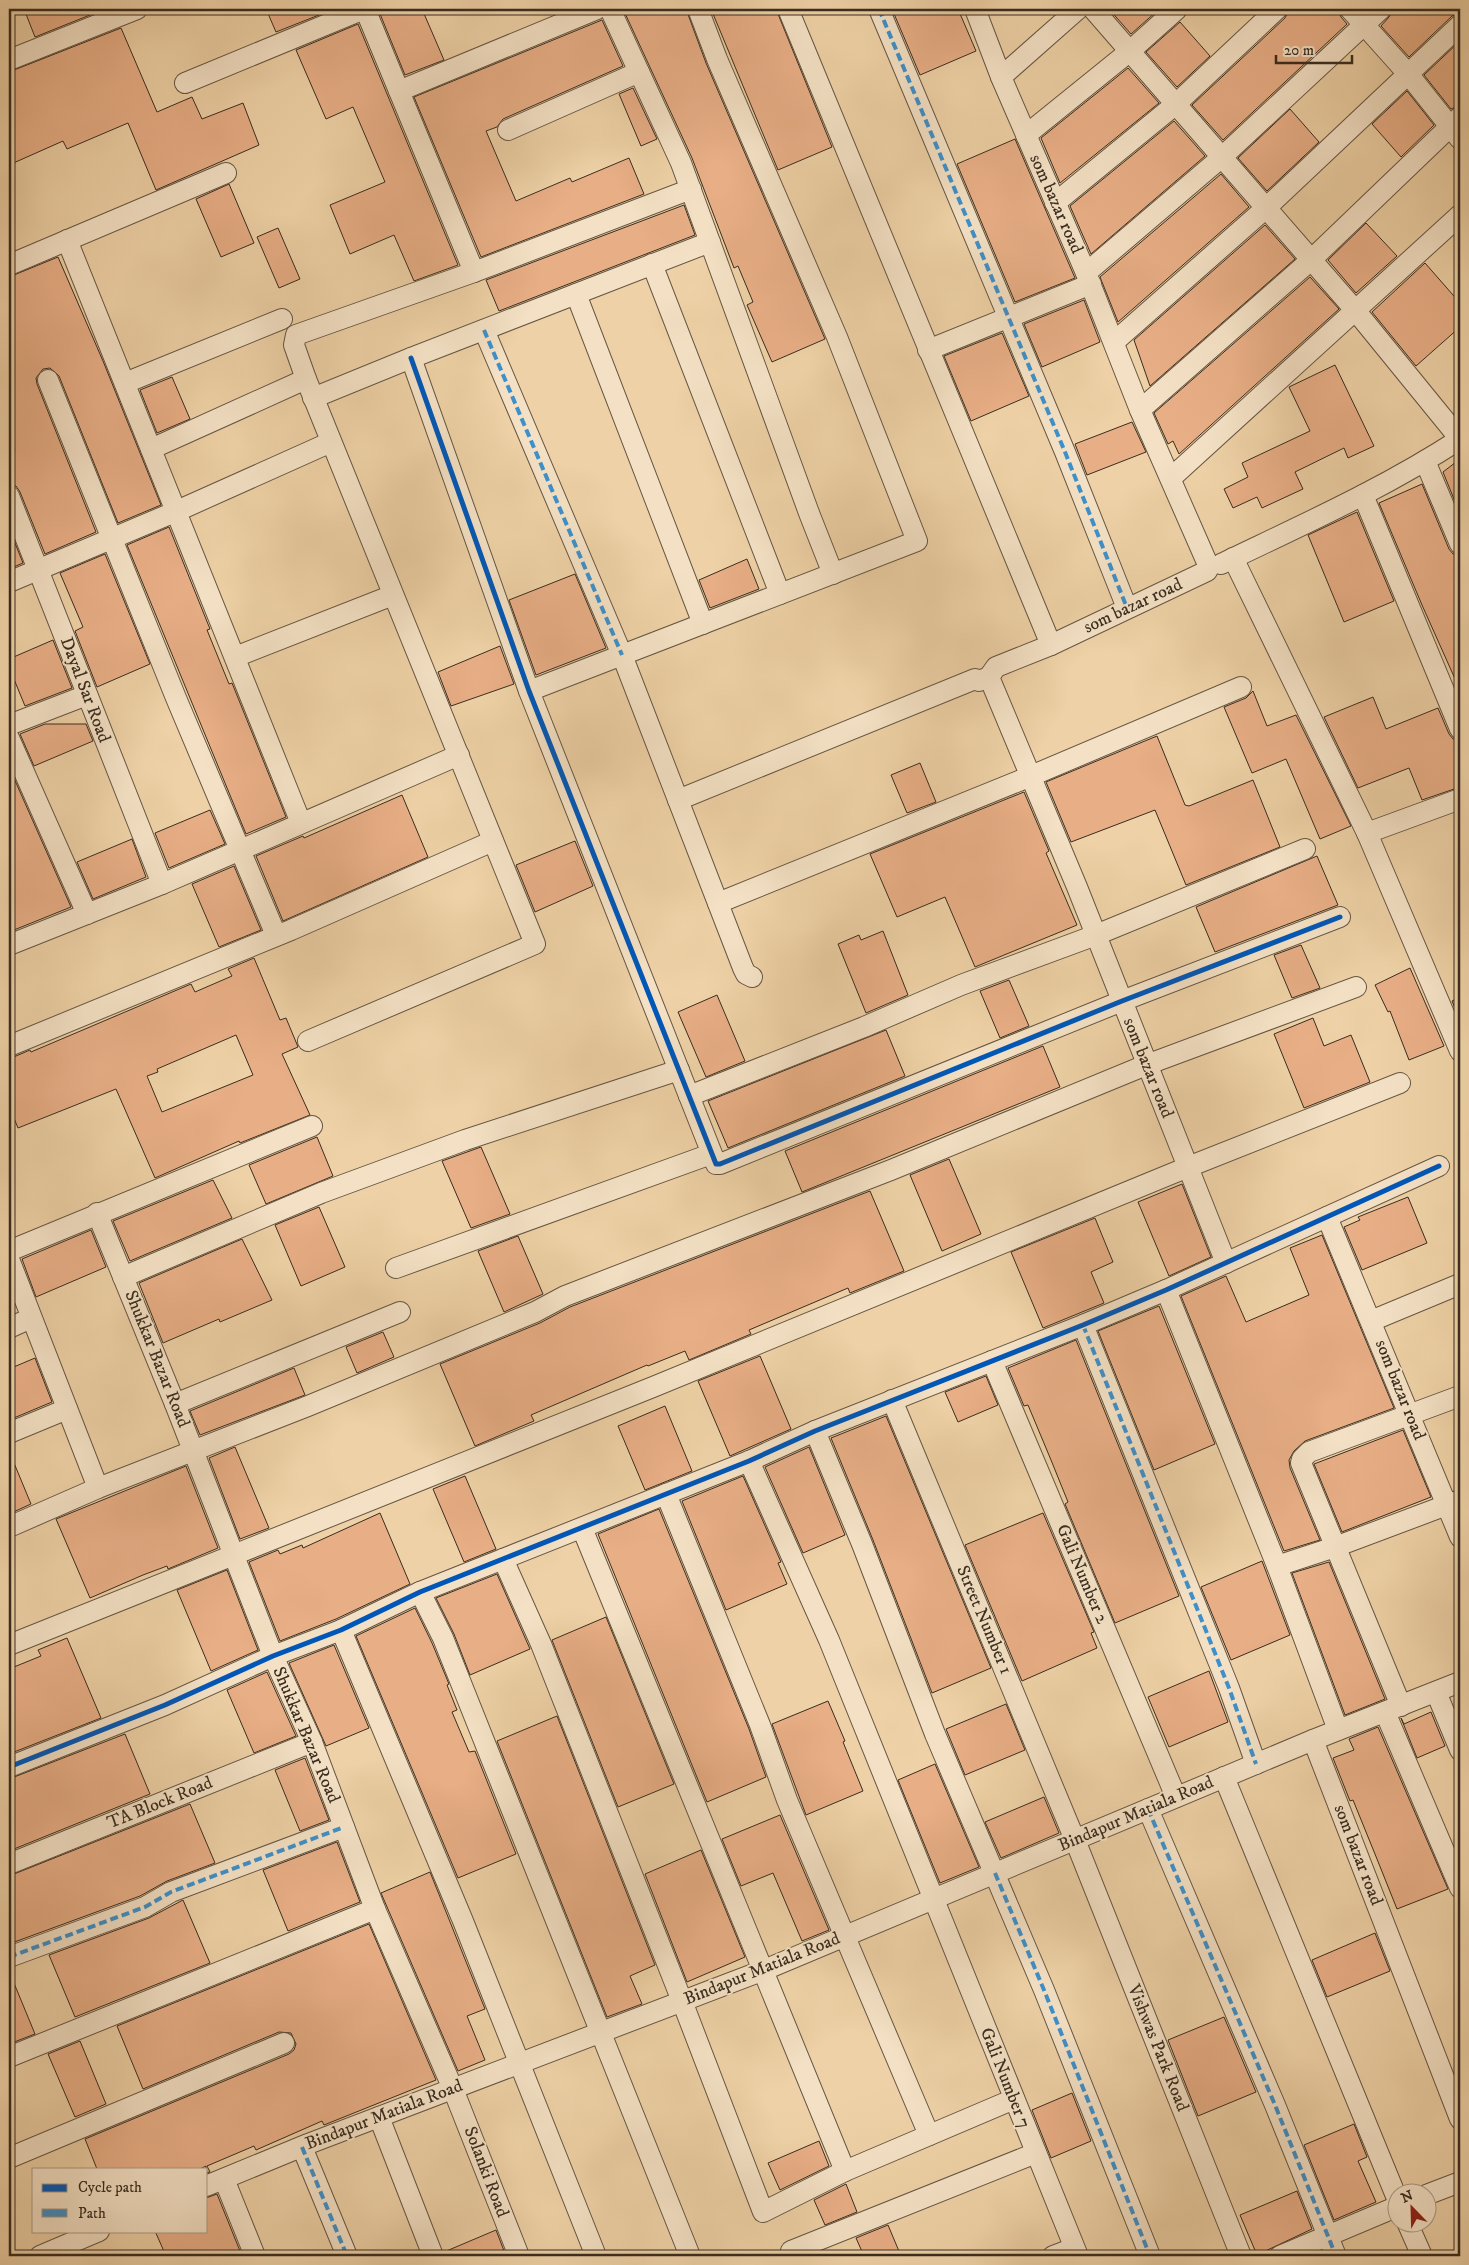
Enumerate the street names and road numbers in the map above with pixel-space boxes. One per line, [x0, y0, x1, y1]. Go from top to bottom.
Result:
street label: som bazar road [1024, 151, 1088, 257]
street label: som bazar road [1080, 574, 1186, 638]
street label: Dayal Sar Road [55, 634, 115, 746]
street label: som bazar road [1118, 1015, 1178, 1121]
street label: Shukkar Bazar Road [119, 1287, 195, 1431]
street label: som bazar road [1370, 1337, 1430, 1443]
street label: Gali Number 2 [1051, 1521, 1113, 1627]
street label: Street Number 1 [951, 1562, 1017, 1678]
street label: Shukkar Bazar Road [267, 1664, 345, 1806]
street label: Bindapur Matiala Road [1055, 1771, 1217, 1857]
street label: TA Block Road [104, 1772, 216, 1834]
street label: som bazar road [1329, 1801, 1387, 1909]
street label: Bindapur Matiala Road [681, 1928, 843, 2010]
street label: Vishwas Park Road [1122, 1980, 1193, 2115]
street label: Gali Number 7 [975, 2024, 1035, 2132]
street label: Bindapur Matiala Road [302, 2075, 466, 2155]
street label: Solanki Road [459, 2124, 513, 2220]

